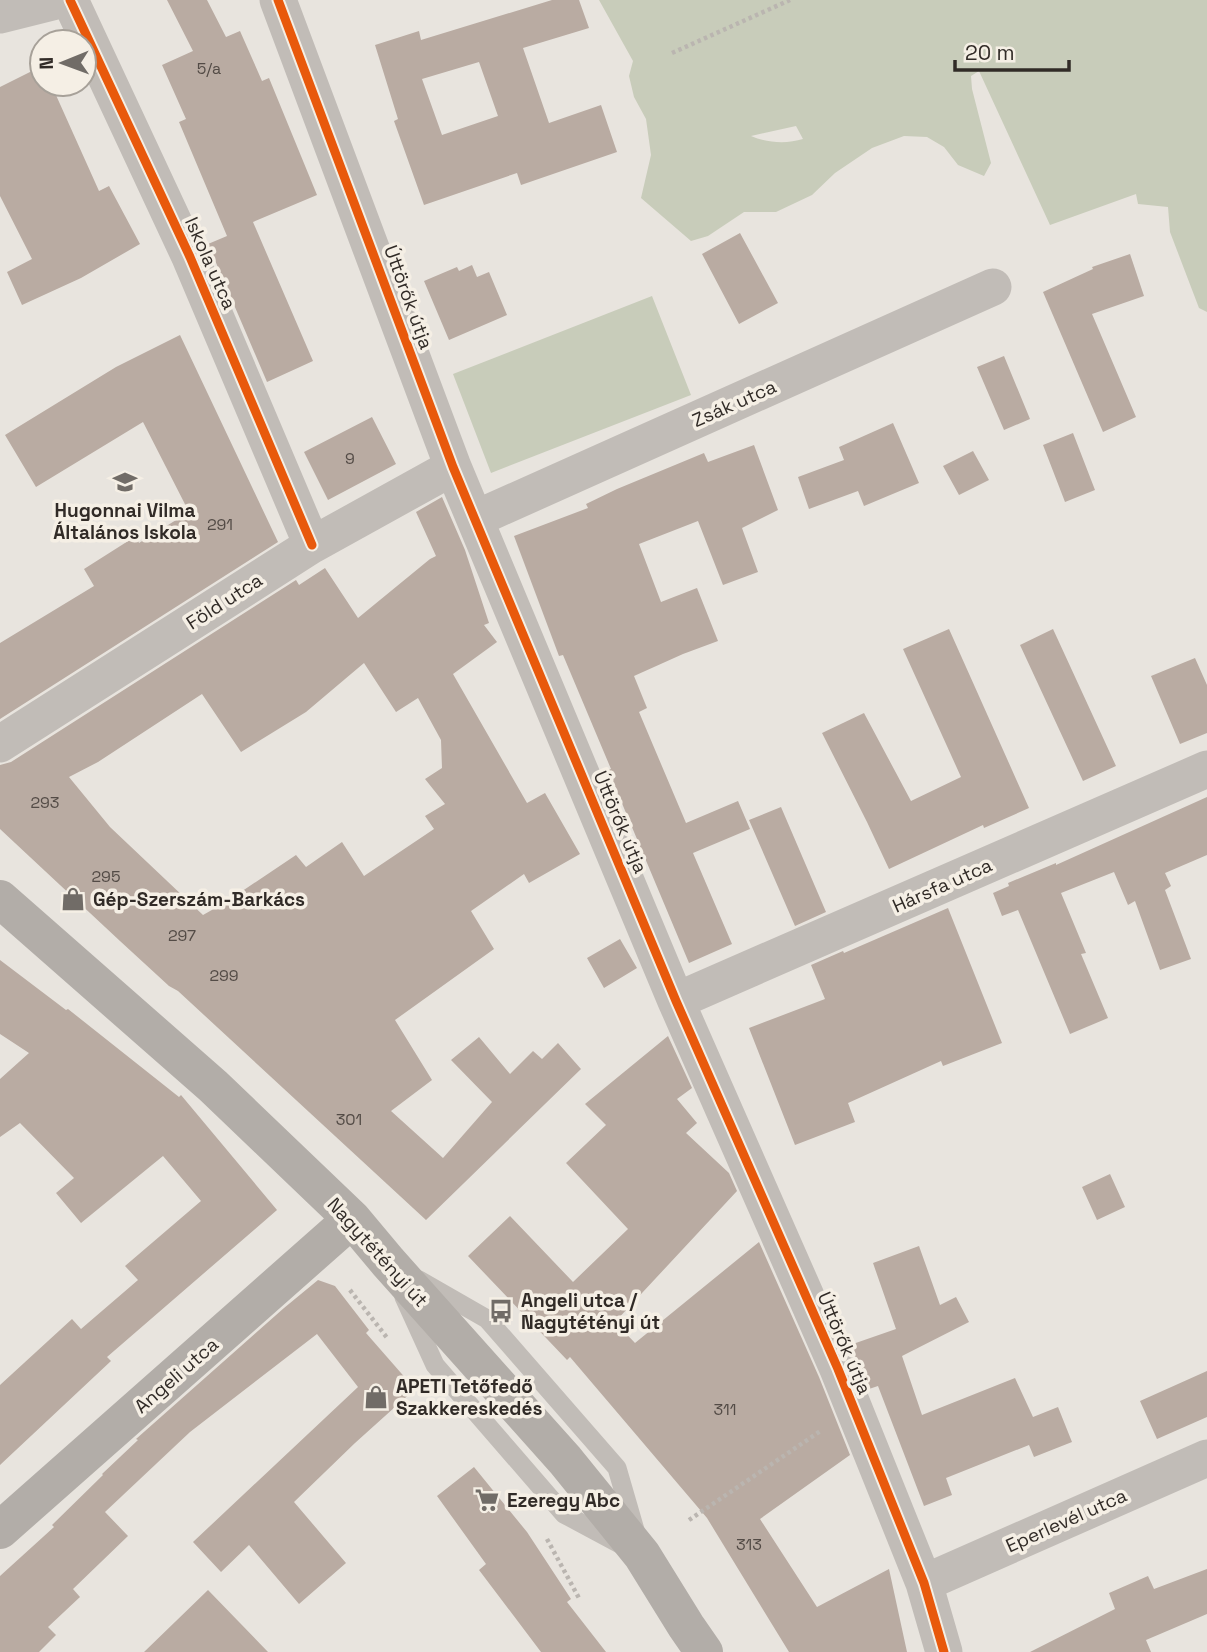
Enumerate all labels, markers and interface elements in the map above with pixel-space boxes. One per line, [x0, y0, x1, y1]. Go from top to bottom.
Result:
north arrow [28, 28, 98, 98]
scale bar [955, 28, 1069, 72]
text: 20 m [965, 39, 1015, 66]
text: N [34, 57, 59, 70]
house number: 5/a [197, 58, 221, 79]
street label: Iskola utca [179, 213, 242, 314]
street label: Úttörők útja [378, 242, 439, 353]
street label: Zsák utca [688, 374, 780, 433]
house number: 9 [345, 448, 355, 469]
school or university icon: Hugonnai Vilma Általános Iskola [111, 468, 139, 496]
place label: Hugonnai Vilma Általános Iskola [53, 498, 197, 545]
house number: 291 [207, 514, 233, 535]
street label: Föld utca [181, 567, 267, 635]
street label: Úttörők útja [588, 767, 653, 877]
house number: 293 [30, 792, 60, 813]
street label: Hársfa utca [888, 852, 996, 919]
house number: 295 [92, 866, 120, 887]
shop icon: Gép-Szerszám-Barkács [59, 885, 87, 913]
place label: Gép-Szerszám-Barkács [93, 887, 305, 912]
house number: 297 [168, 925, 196, 946]
house number: 299 [209, 965, 239, 986]
house number: 301 [336, 1109, 362, 1130]
street label: Nagytétényi út [322, 1192, 433, 1312]
place label: Angeli utca / Nagytétényi út [521, 1288, 660, 1335]
street label: Úttörők útja [812, 1288, 877, 1398]
bus stop icon: Angeli utca / Nagytétényi út [487, 1297, 515, 1325]
street label: Angeli utca [129, 1332, 224, 1419]
place label: APETI Tetőfedő Szakkereskedés [396, 1374, 542, 1421]
shop icon: APETI Tetőfedő Szakkereskedés [362, 1383, 390, 1411]
house number: 311 [714, 1399, 736, 1420]
street label: Eperlevél utca [1002, 1483, 1131, 1558]
supermarket icon: Ezeregy Abc [473, 1486, 501, 1514]
place label: Ezeregy Abc [507, 1488, 620, 1513]
house number: 313 [736, 1534, 762, 1555]

